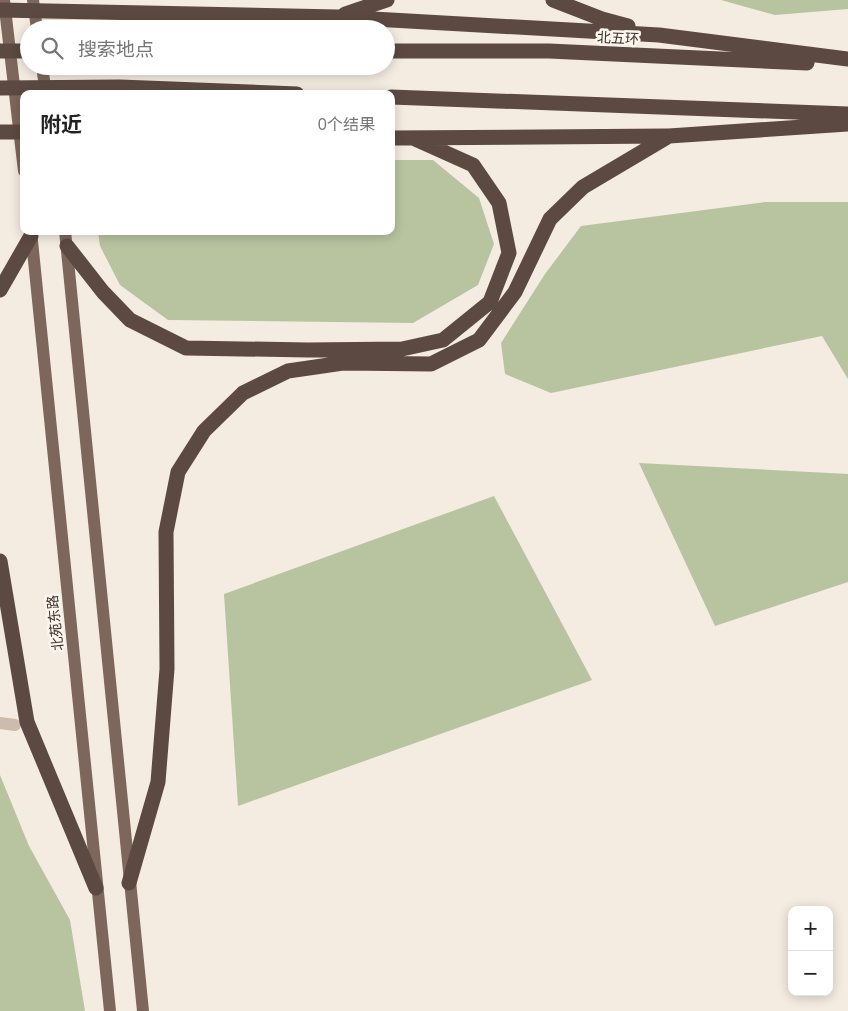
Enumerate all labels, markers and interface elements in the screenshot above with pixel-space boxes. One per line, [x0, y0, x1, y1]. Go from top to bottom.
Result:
search box [20, 20, 395, 75]
street label: 北五环 [597, 28, 639, 48]
icon: search [38, 34, 66, 62]
text: 搜索地点 [78, 37, 154, 61]
text: 附近 [40, 110, 82, 138]
text: 0个结果 [317, 114, 375, 134]
street label: 北苑东路 [43, 594, 67, 652]
map controls [788, 906, 833, 996]
button: + [788, 906, 833, 951]
button: − [788, 951, 833, 996]

